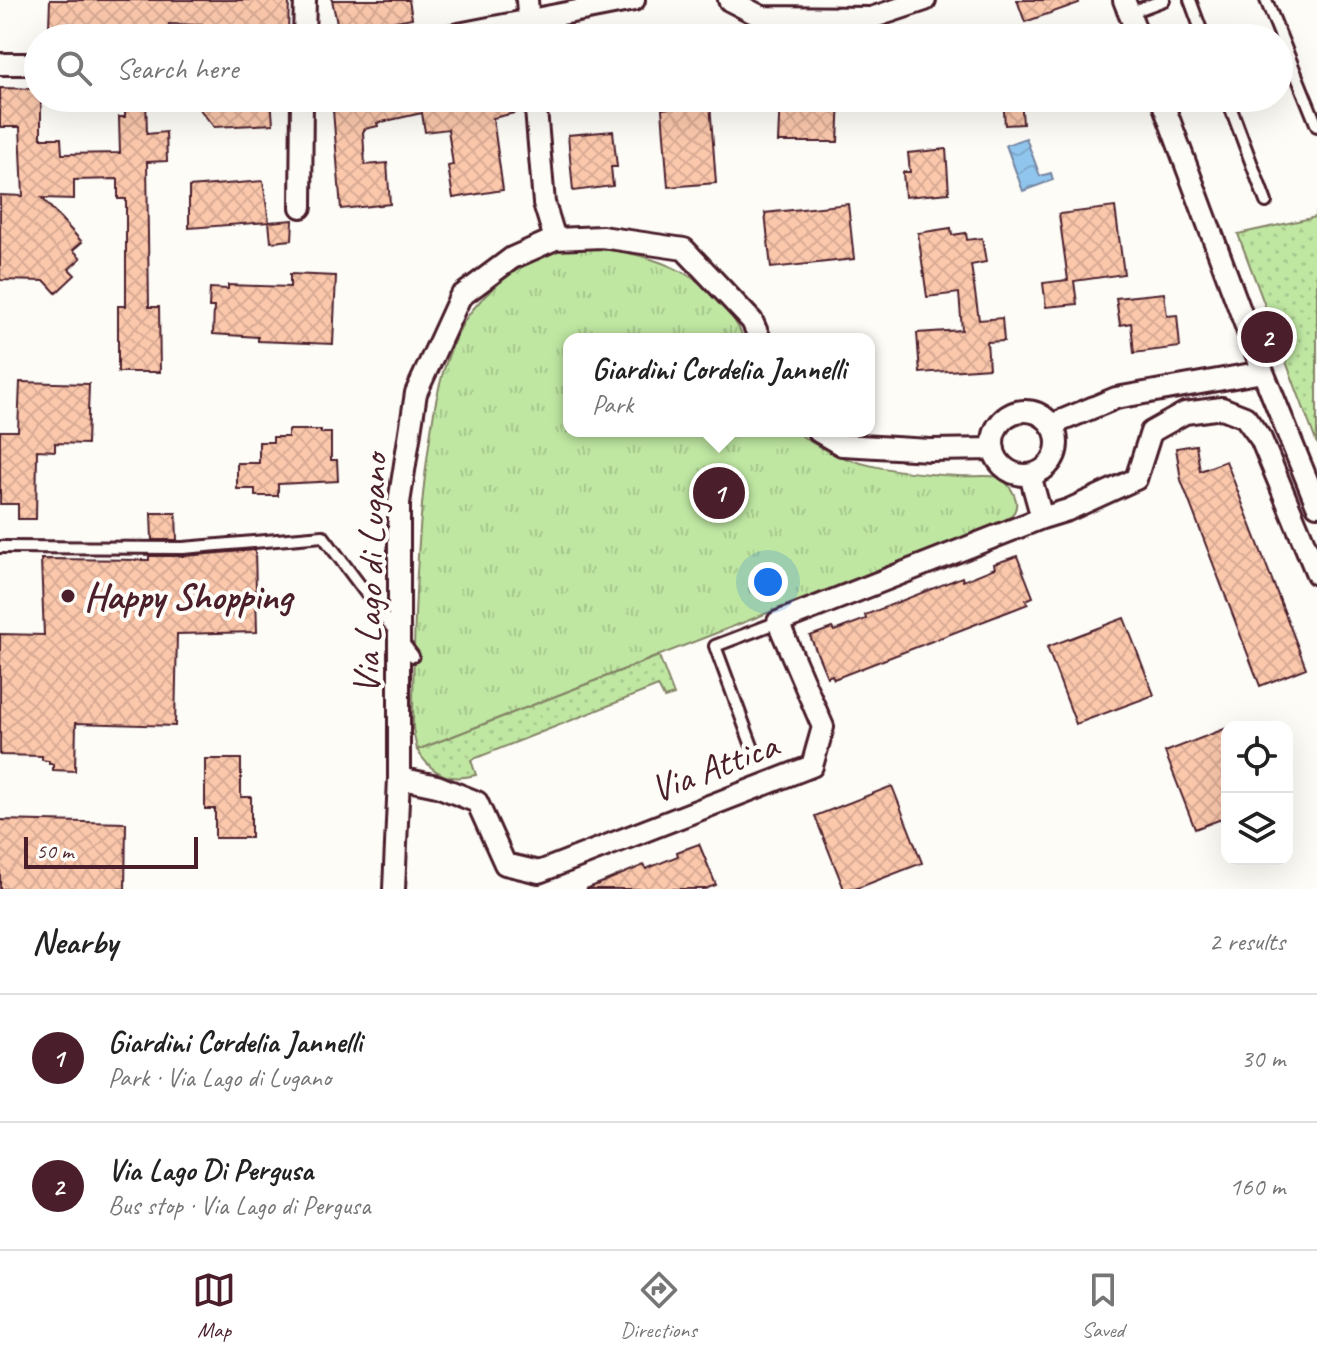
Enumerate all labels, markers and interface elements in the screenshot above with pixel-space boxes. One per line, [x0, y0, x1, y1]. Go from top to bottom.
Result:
search box [24, 24, 1293, 112]
icon: search [52, 46, 96, 90]
text: Search here [116, 49, 238, 87]
pin: 2 [1241, 307, 1293, 367]
popup [563, 333, 875, 437]
text: Giardini Cordelia Jannelli [592, 350, 846, 388]
text: Park [592, 388, 633, 421]
street label: Via Lago di Lugano [342, 450, 398, 695]
pin: 1 [693, 463, 745, 523]
your location [748, 562, 788, 602]
place label: Happy Shopping [84, 573, 295, 620]
marker: Happy Shopping [59, 587, 77, 605]
street label: Via Attica [644, 721, 786, 813]
map controls [1221, 721, 1293, 865]
button: locate [1221, 721, 1293, 793]
button: layers [1221, 793, 1293, 865]
scale bar [24, 833, 198, 869]
text: 50 m [36, 837, 73, 865]
text: Nearby [32, 920, 118, 963]
text: 2 results [1209, 925, 1285, 958]
text: Giardini Cordelia Jannelli [108, 1023, 362, 1061]
text: 1 [52, 1042, 64, 1075]
text: 30 m [1241, 1042, 1285, 1075]
text: Park · Via Lago di Lugano [108, 1061, 331, 1094]
text: Via Lago Di Pergusa [108, 1151, 313, 1189]
text: 2 [52, 1170, 64, 1203]
text: 160 m [1229, 1170, 1285, 1203]
text: Bus stop · Via Lago di Pergusa [108, 1189, 370, 1222]
tab: Map [192, 1268, 236, 1344]
tab: Directions [620, 1268, 697, 1344]
tab: Saved [1081, 1268, 1125, 1344]

